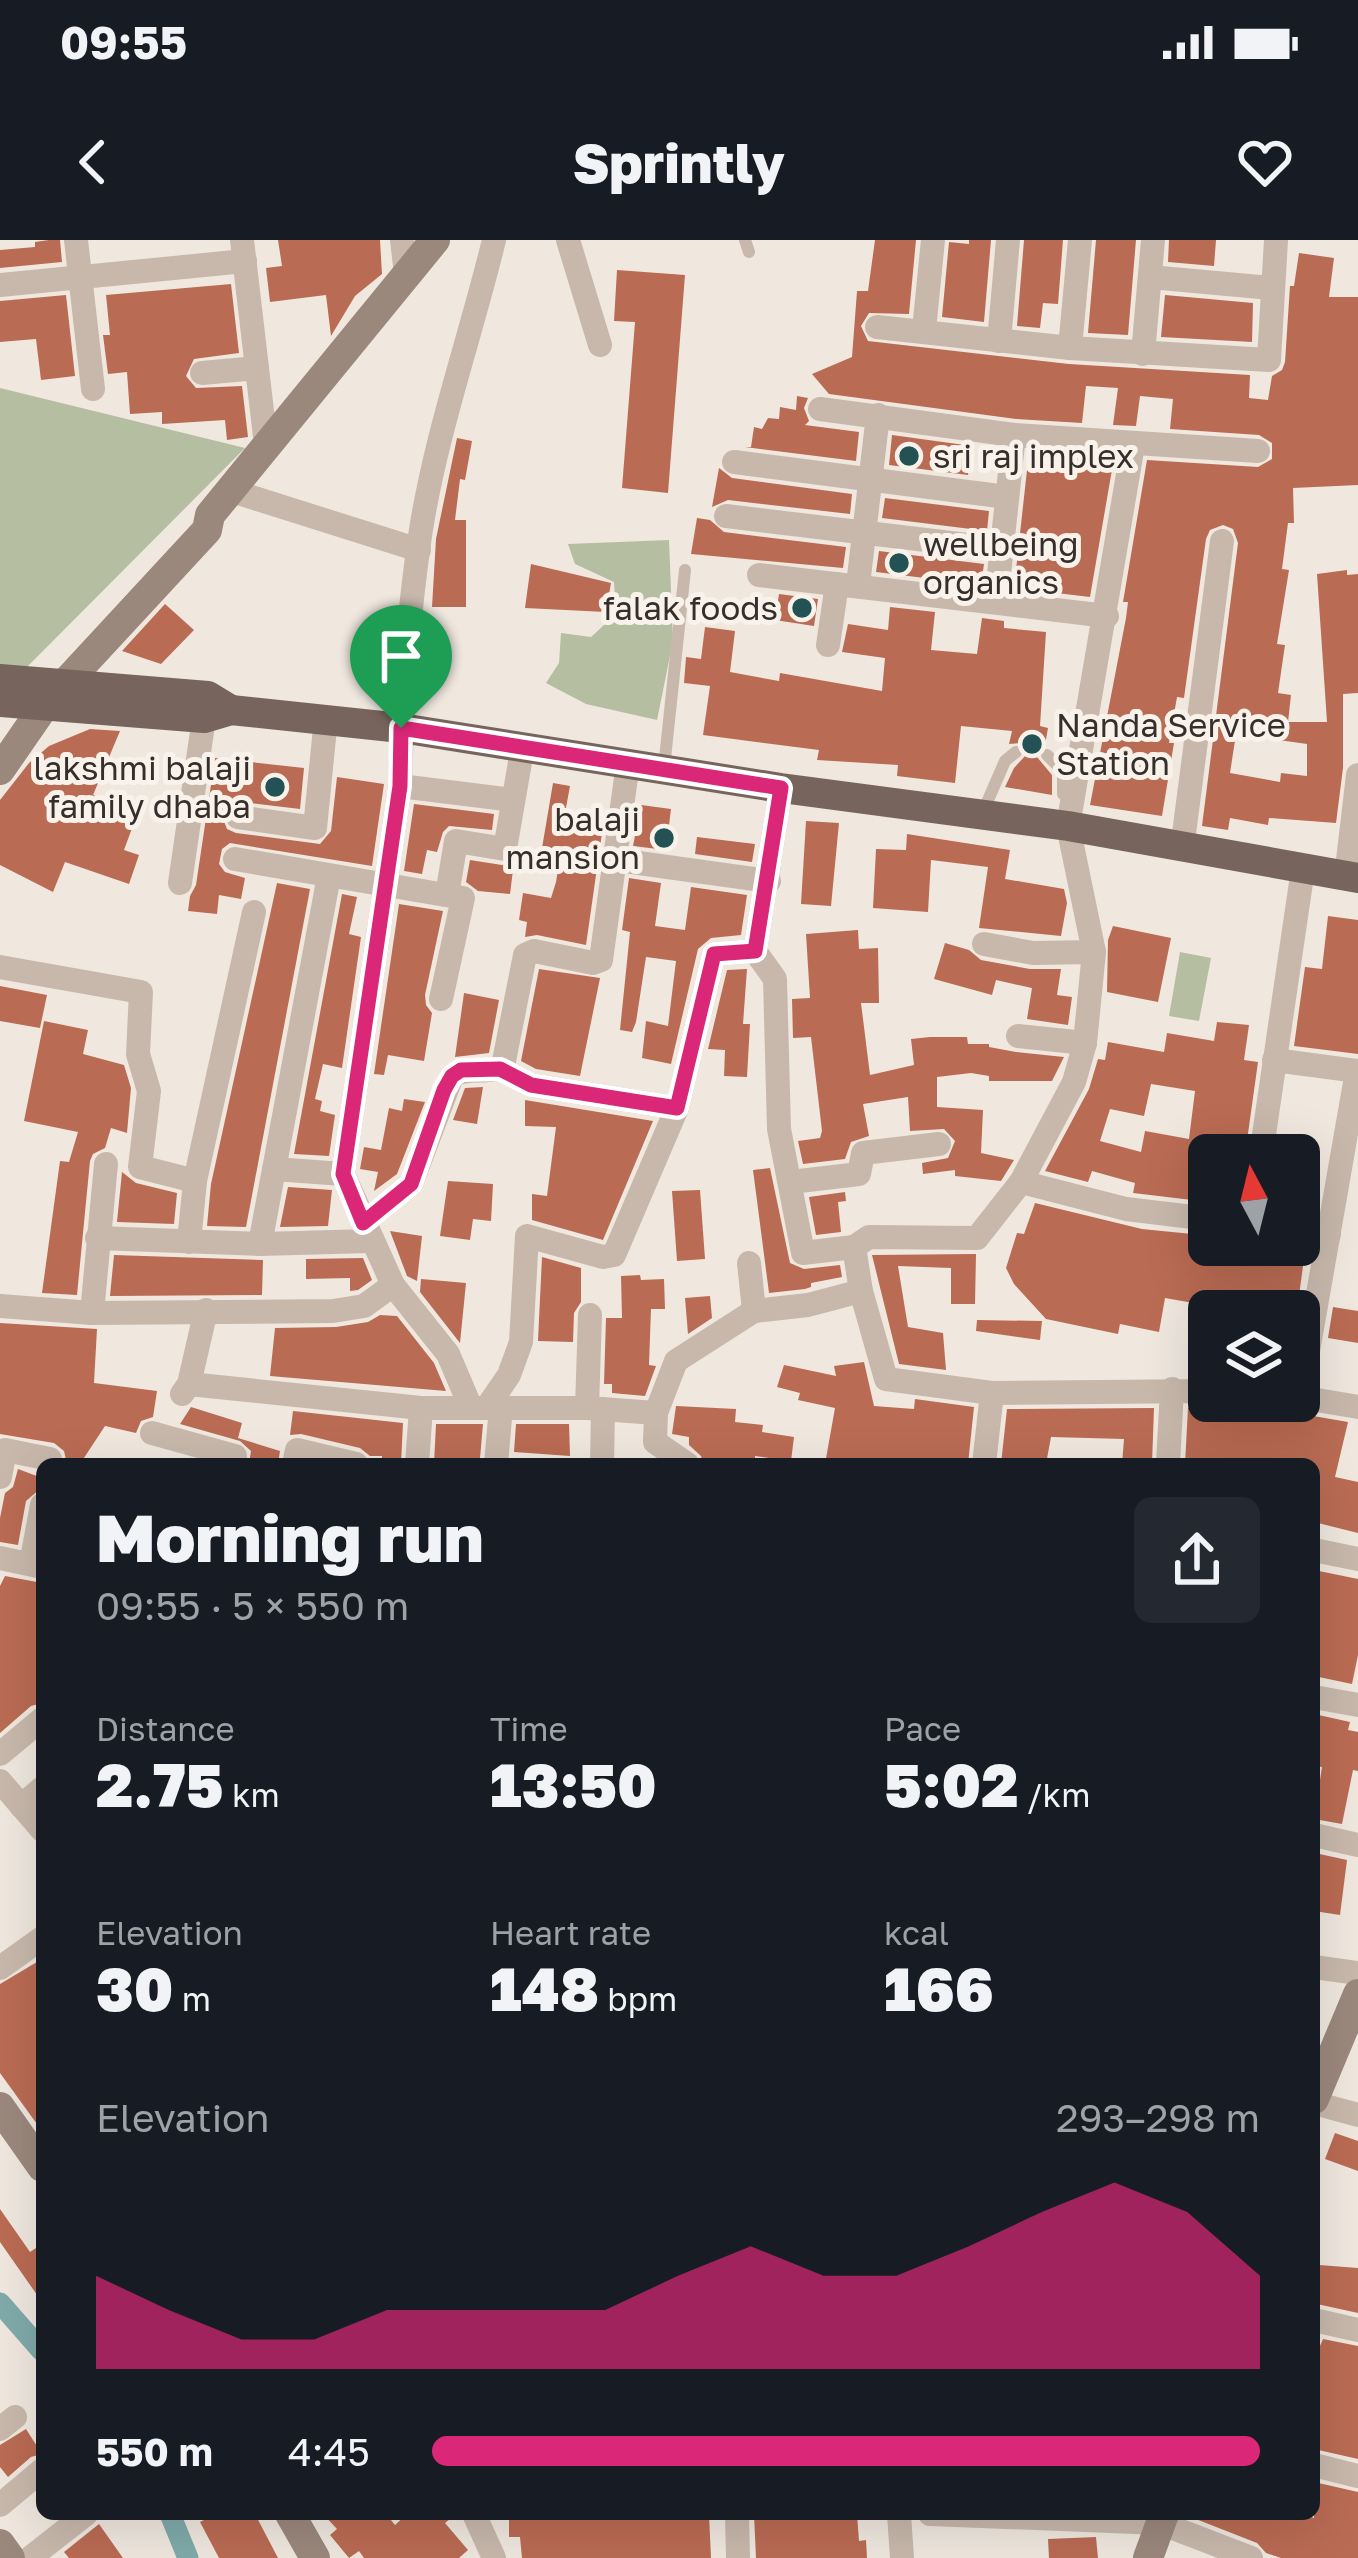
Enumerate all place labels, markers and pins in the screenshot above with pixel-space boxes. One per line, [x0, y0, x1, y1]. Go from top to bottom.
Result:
place label: sri raj implex [933, 436, 1134, 475]
marker: sri raj implex [896, 443, 922, 469]
place label: wellbeing organics [923, 524, 1079, 601]
marker: wellbeing organics [886, 550, 912, 576]
place label: falak foods [603, 588, 778, 627]
marker: falak foods [789, 595, 815, 621]
pin [350, 605, 452, 728]
place label: Nanda Service Station [1056, 705, 1286, 782]
marker: Nanda Service Station [1019, 731, 1045, 757]
place label: lakshmi balaji family dhaba [33, 748, 251, 825]
marker: lakshmi balaji family dhaba [262, 774, 288, 800]
place label: balaji mansion [505, 799, 640, 876]
marker: balaji mansion [651, 825, 677, 851]

